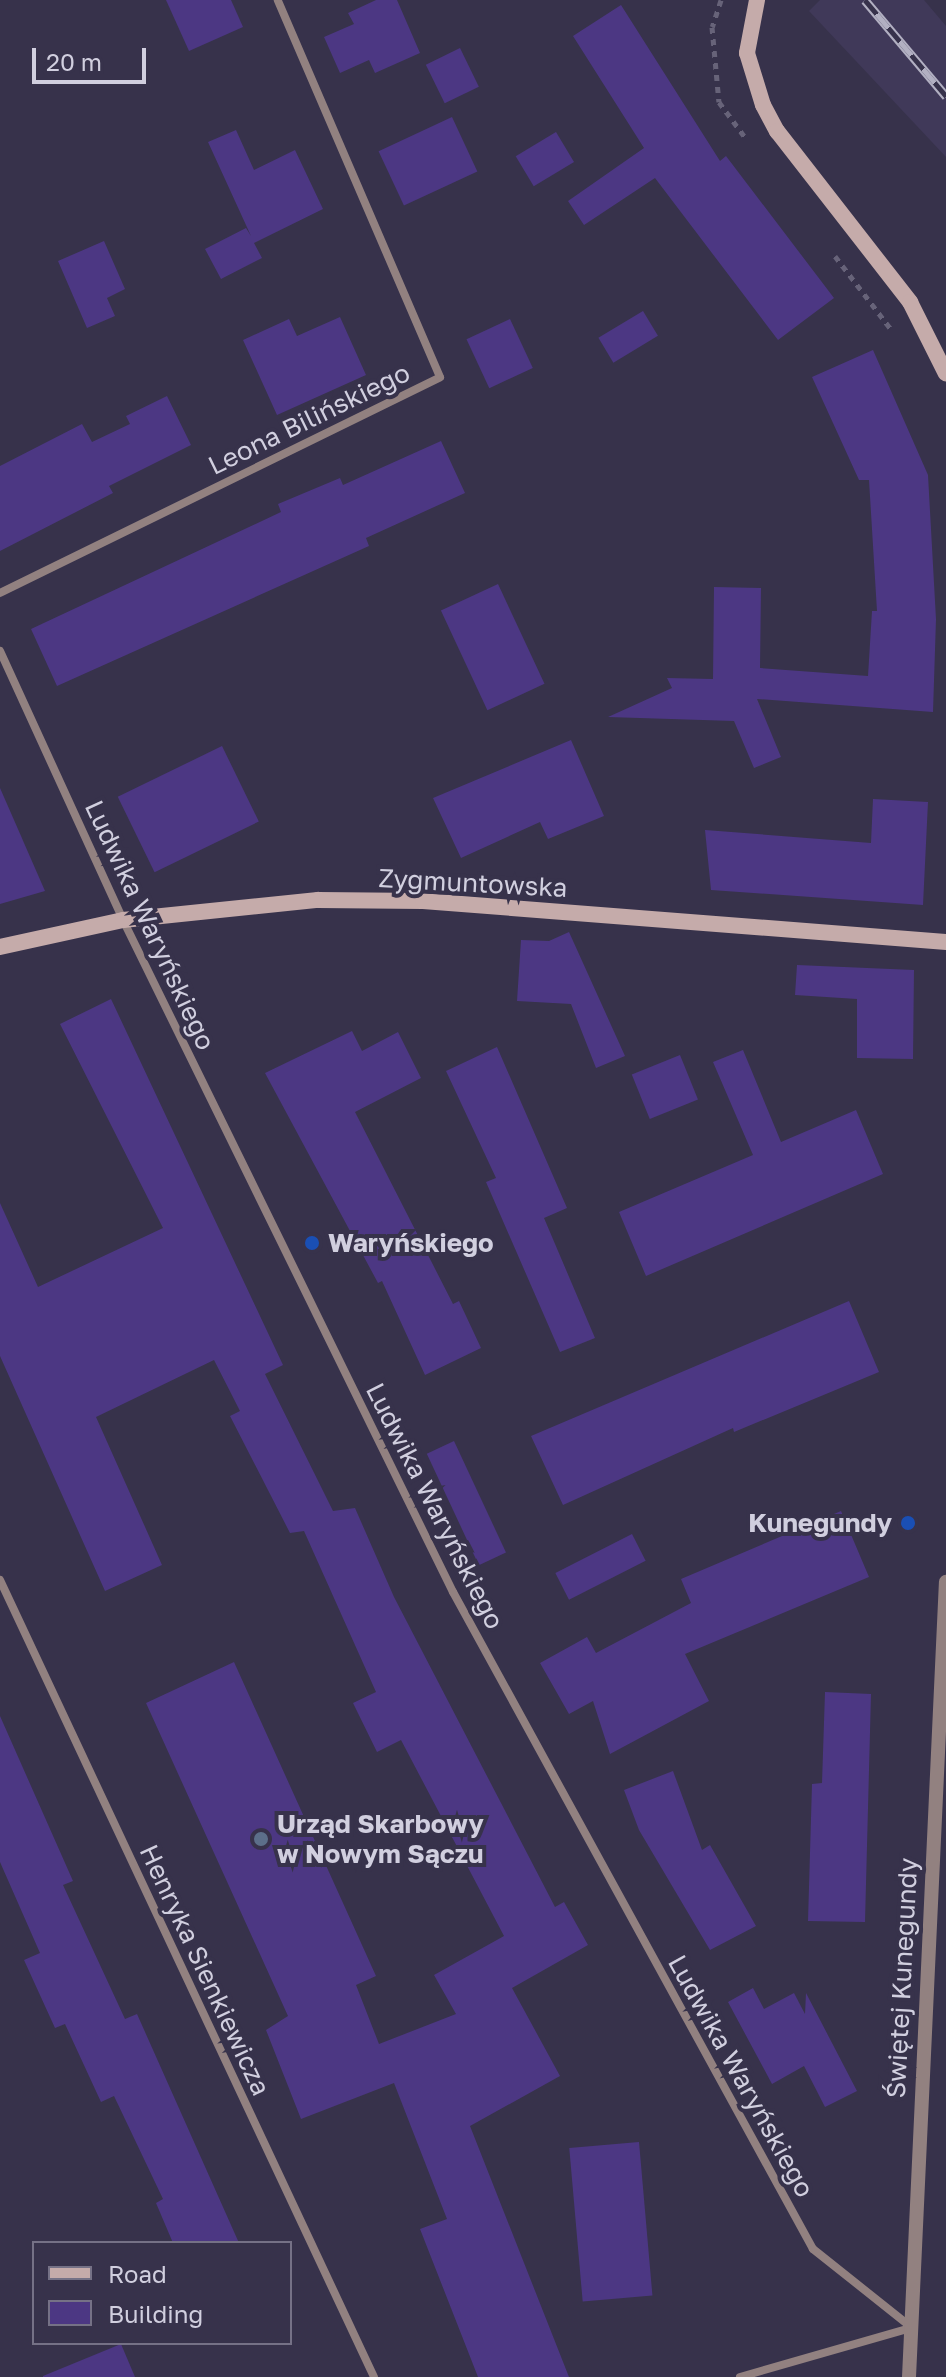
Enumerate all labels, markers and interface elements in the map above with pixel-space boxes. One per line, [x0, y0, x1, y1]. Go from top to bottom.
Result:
scale bar [36, 32, 150, 82]
text: 20 m [46, 47, 102, 76]
street label: Leona Bilińskiego [203, 357, 415, 481]
street label: Ludwika Waryńskiego [78, 795, 222, 1055]
street label: Zygmuntowska [378, 862, 568, 904]
place label: Waryńskiego [328, 1227, 494, 1259]
marker: Waryńskiego [303, 1234, 321, 1252]
street label: Ludwika Waryńskiego [359, 1378, 511, 1634]
place label: Kunegundy [748, 1507, 892, 1539]
marker: Kunegundy [899, 1514, 917, 1532]
place label: Urząd Skarbowy w Nowym Sączu [277, 1808, 484, 1870]
marker: Urząd Skarbowy w Nowym Sączu [252, 1830, 270, 1848]
street label: Henryka Sienkiewicza [133, 1840, 277, 2100]
street label: Świętej Kunegundy [880, 1857, 924, 2099]
street label: Ludwika Waryńskiego [661, 1950, 821, 2202]
legend [32, 2241, 292, 2345]
text: Road [108, 2259, 167, 2288]
text: Building [108, 2299, 203, 2328]

